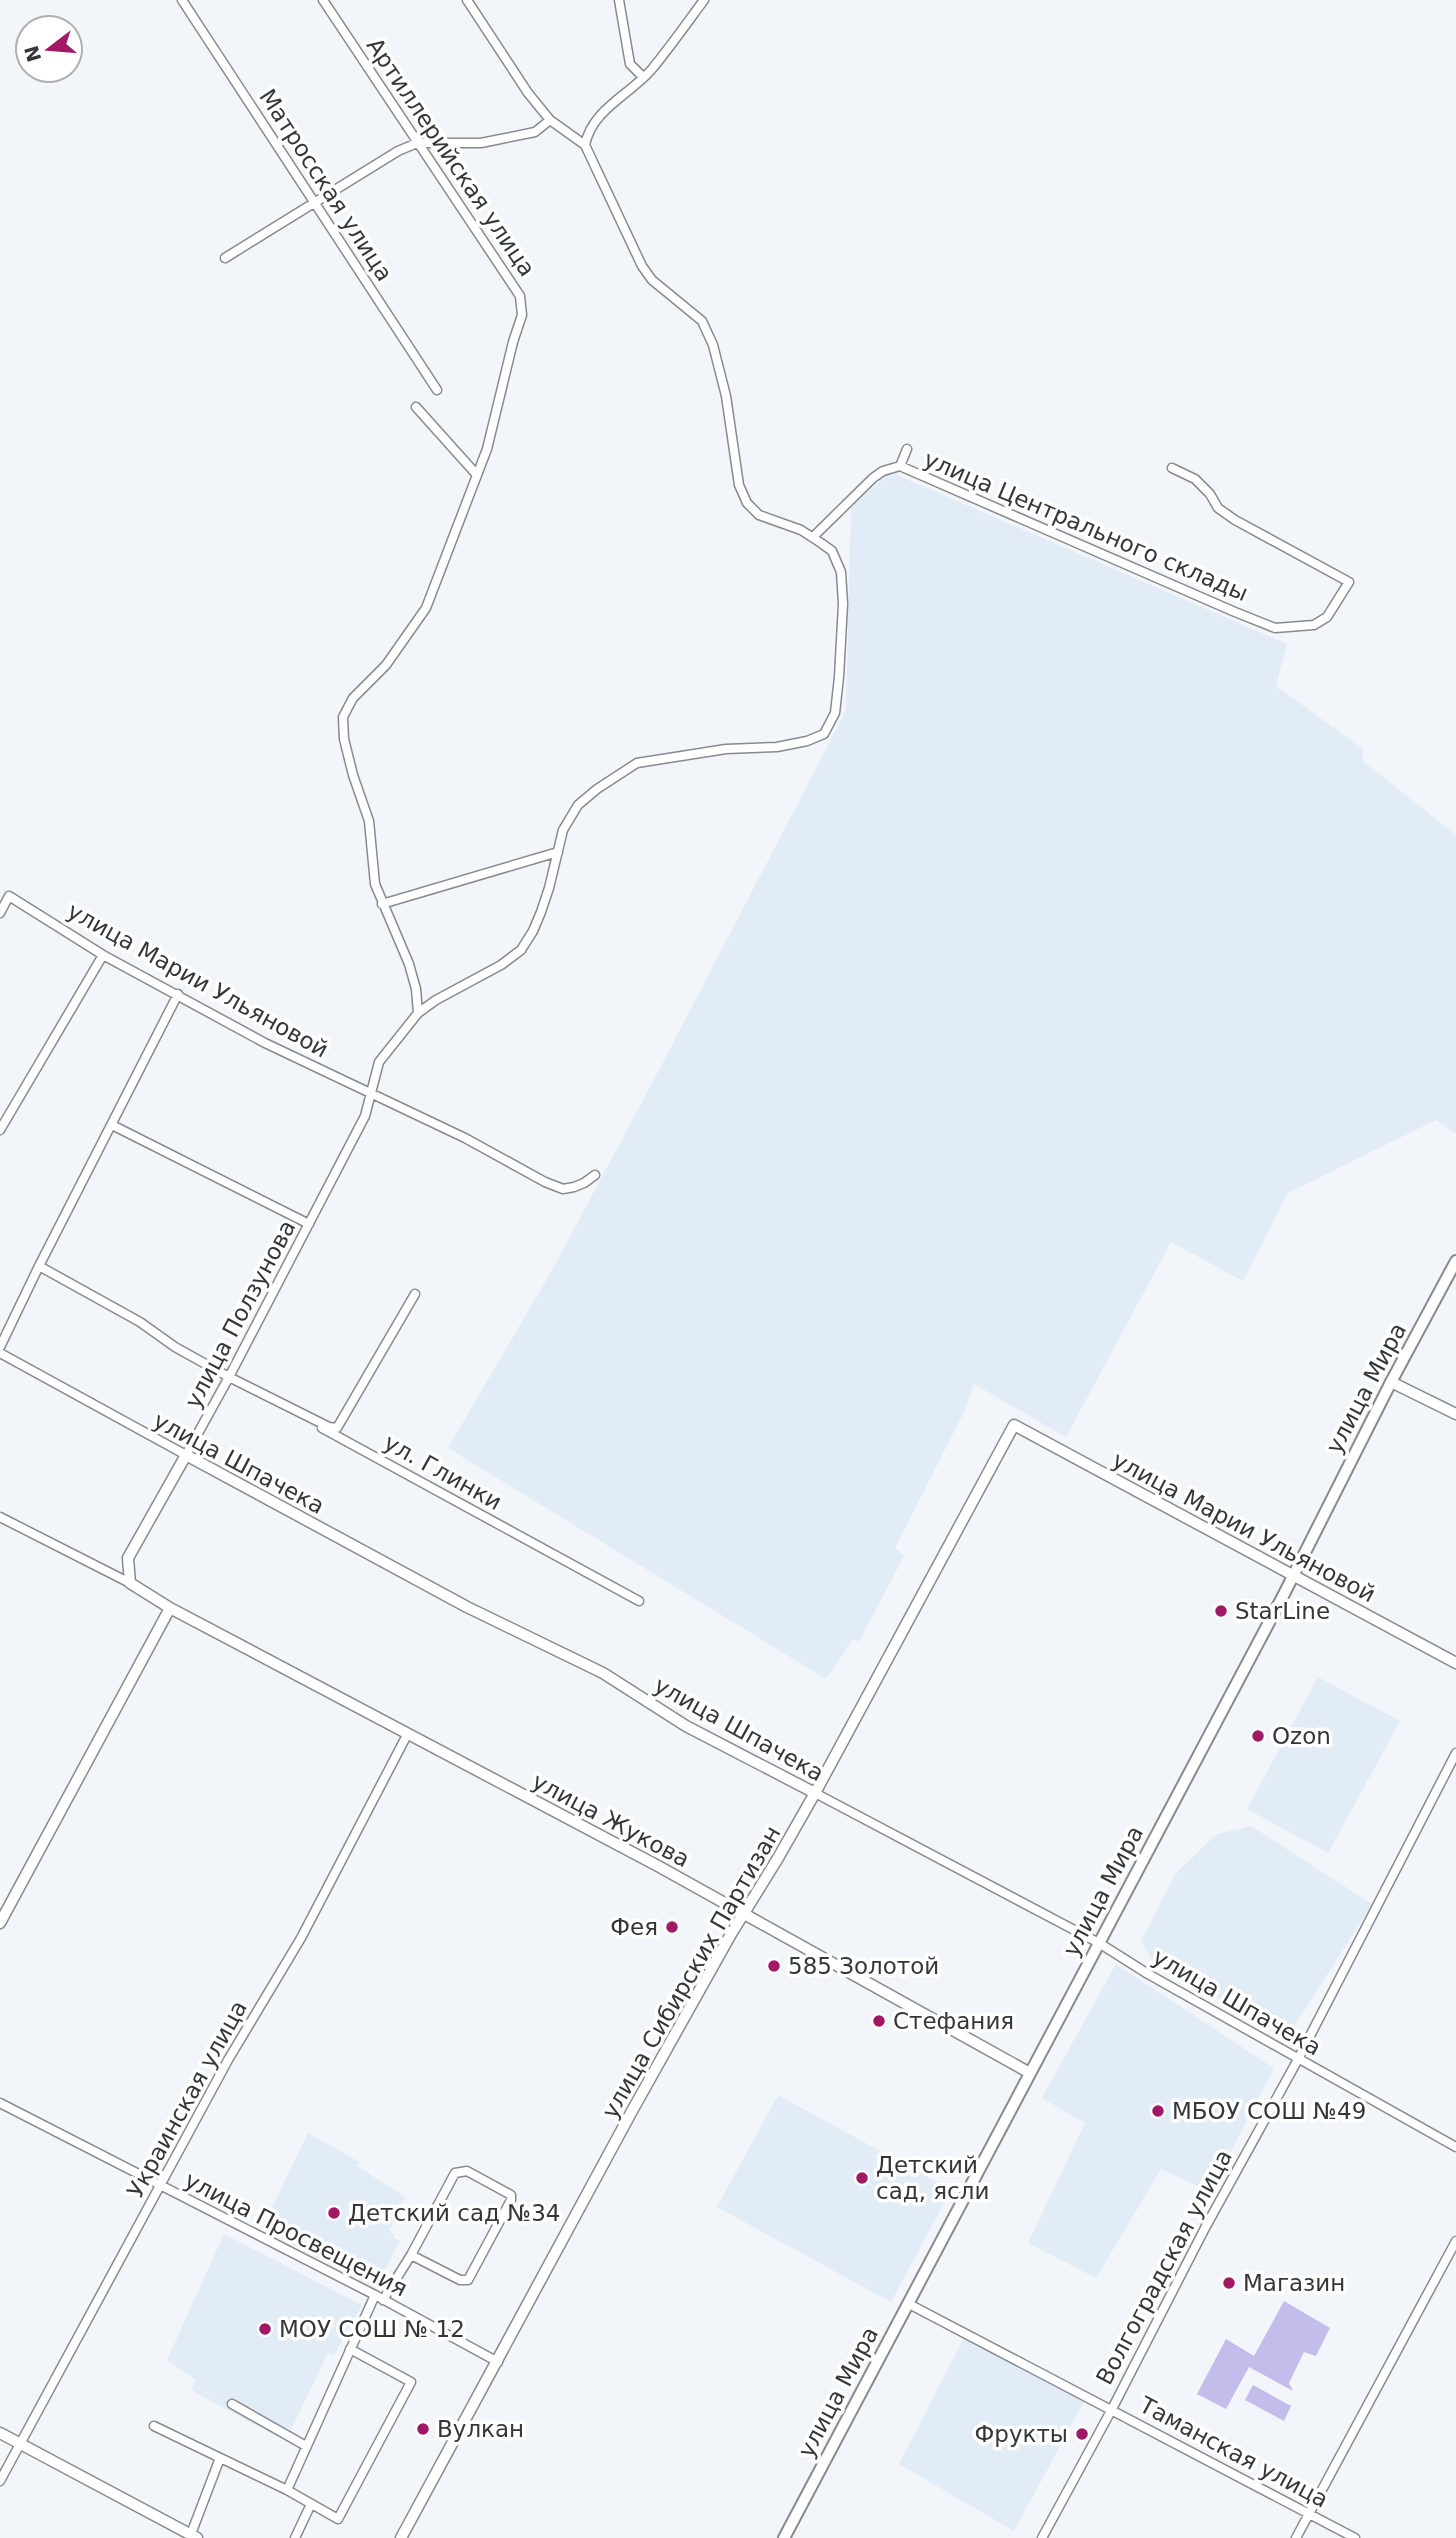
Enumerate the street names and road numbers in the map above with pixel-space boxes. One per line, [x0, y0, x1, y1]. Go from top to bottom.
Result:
street label: Артиллерийская улица [362, 33, 540, 281]
street label: Матросская улица [254, 84, 398, 286]
street label: улица Центрального склады [920, 446, 1252, 606]
street label: улица Марии Ульяновой [63, 897, 333, 1063]
street label: улица Ползунова [179, 1216, 301, 1412]
street label: улица Мира [1321, 1318, 1411, 1458]
street label: улица Шпачека [149, 1407, 329, 1519]
street label: ул. Глинки [380, 1429, 506, 1515]
street label: улица Марии Ульяновой [1108, 1447, 1380, 1607]
street label: улица Шпачека [650, 1672, 828, 1786]
street label: улица Жукова [528, 1768, 694, 1872]
street label: улица Сибирских Партизан [596, 1821, 786, 2123]
street label: улица Мира [1058, 1821, 1148, 1961]
street label: улица Шпачека [1148, 1943, 1326, 2061]
street label: Украинская улица [122, 1996, 252, 2202]
street label: Волгоградская улица [1091, 2145, 1237, 2389]
street label: улица Просвещения [180, 2167, 412, 2301]
street label: улица Мира [793, 2322, 883, 2462]
street label: Таманская улица [1135, 2391, 1333, 2513]

